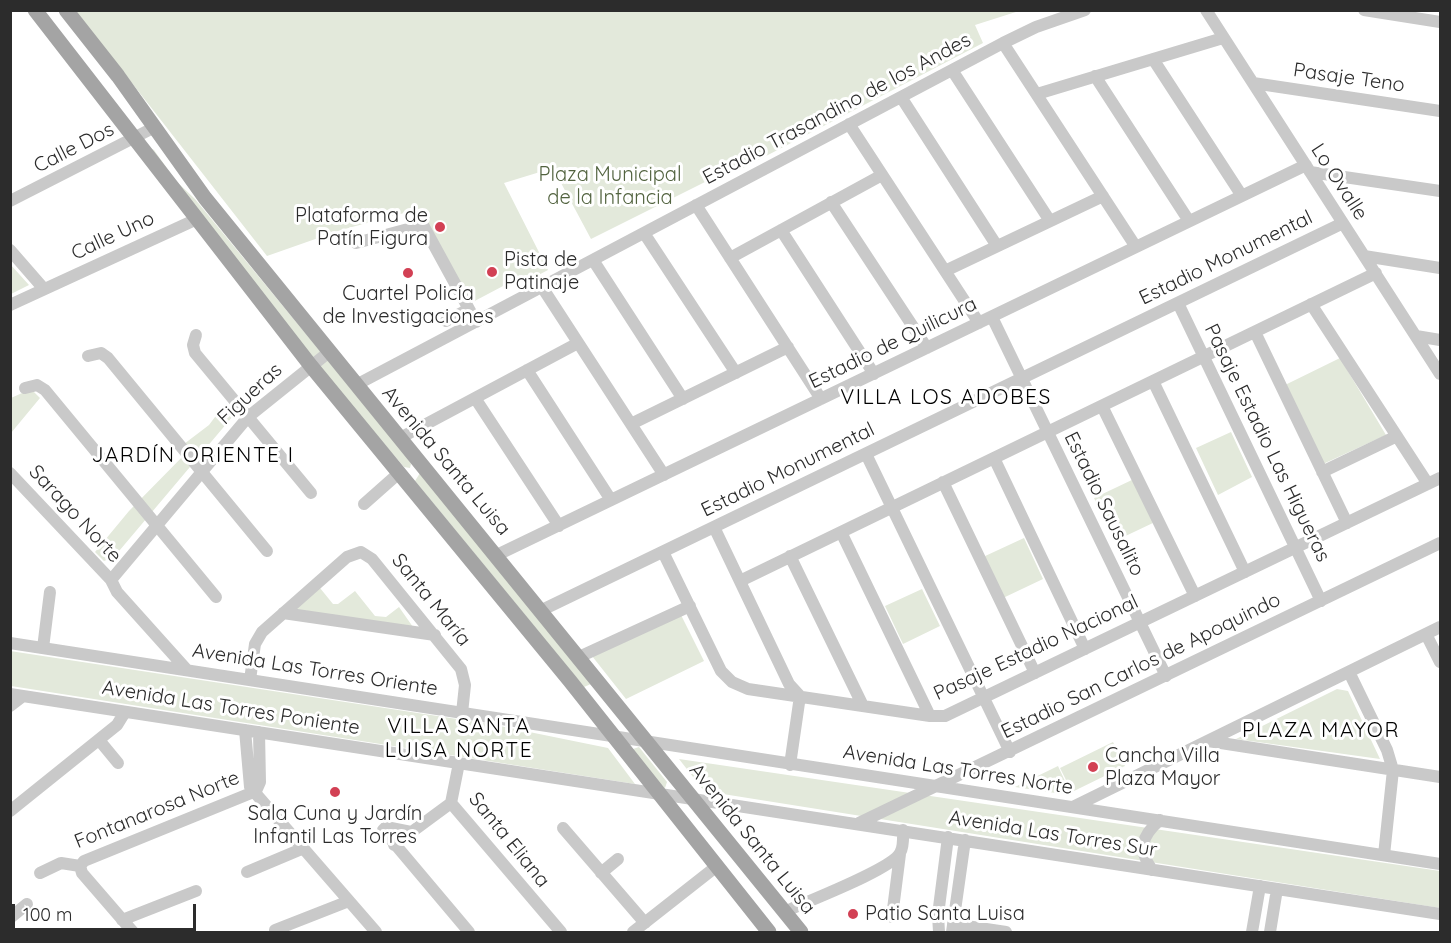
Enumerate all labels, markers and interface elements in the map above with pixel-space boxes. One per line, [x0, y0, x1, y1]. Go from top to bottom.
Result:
street label: Estadio Trasandino de los Andes [699, 28, 975, 190]
street label: Pasaje Teno [1292, 58, 1406, 98]
street label: Calle Dos [30, 118, 118, 178]
street label: Lo Ovalle [1305, 139, 1373, 225]
park label: Plaza Municipal de la Infancia [538, 163, 682, 210]
place label: Plataforma de Patín Figura [295, 204, 428, 251]
street label: Calle Uno [68, 206, 158, 266]
street label: Estadio Monumental [1135, 206, 1317, 310]
marker: Plataforma de Patín Figura [433, 220, 447, 234]
place label: Pista de Patinaje [504, 248, 579, 295]
marker: Pista de Patinaje [485, 265, 499, 279]
marker: Cuartel Policía de Investigaciones [401, 266, 415, 280]
place label: Cuartel Policía de Investigaciones [322, 282, 494, 329]
street label: Estadio de Quilicura [805, 292, 981, 394]
street label: Pasaje Estadio Las Higueras [1199, 320, 1335, 566]
street label: Figueras [213, 358, 287, 430]
street label: Avenida Santa Luisa [377, 382, 515, 540]
district label: VILLA LOS ADOBES [840, 385, 1052, 411]
street label: Estadio Monumental [697, 418, 879, 522]
street label: Estadio Sausalito [1059, 428, 1149, 580]
district label: JARDÍN ORIENTE I [92, 443, 294, 469]
street label: Sarago Norte [24, 460, 126, 568]
street label: Santa María [386, 549, 476, 651]
street label: Estadio San Carlos de Apoquindo [997, 588, 1285, 744]
street label: Pasaje Estadio Nacional [930, 590, 1142, 706]
street label: Avenida Las Torres Oriente [191, 639, 439, 701]
street label: Avenida Las Torres Poniente [100, 676, 362, 740]
district label: VILLA SANTA LUISA NORTE [385, 714, 533, 764]
district label: PLAZA MAYOR [1242, 718, 1400, 744]
street label: Avenida Las Torres Norte [841, 740, 1075, 800]
place label: Cancha Villa Plaza Mayor [1105, 744, 1220, 791]
street label: Avenida Santa Luisa [684, 759, 820, 919]
marker: Cancha Villa Plaza Mayor [1086, 760, 1100, 774]
street label: Fontanarosa Norte [71, 766, 243, 854]
marker: Sala Cuna y Jardín Infantil Las Torres [328, 785, 342, 799]
street label: Santa Eliana [463, 788, 555, 892]
place label: Sala Cuna y Jardín Infantil Las Torres [248, 802, 422, 849]
street label: Avenida Las Torres Sur [947, 806, 1159, 862]
scale bar [15, 892, 200, 930]
place label: Patio Santa Luisa [865, 902, 1025, 926]
text: 100 m [23, 903, 72, 926]
marker: Patio Santa Luisa [846, 907, 860, 921]

